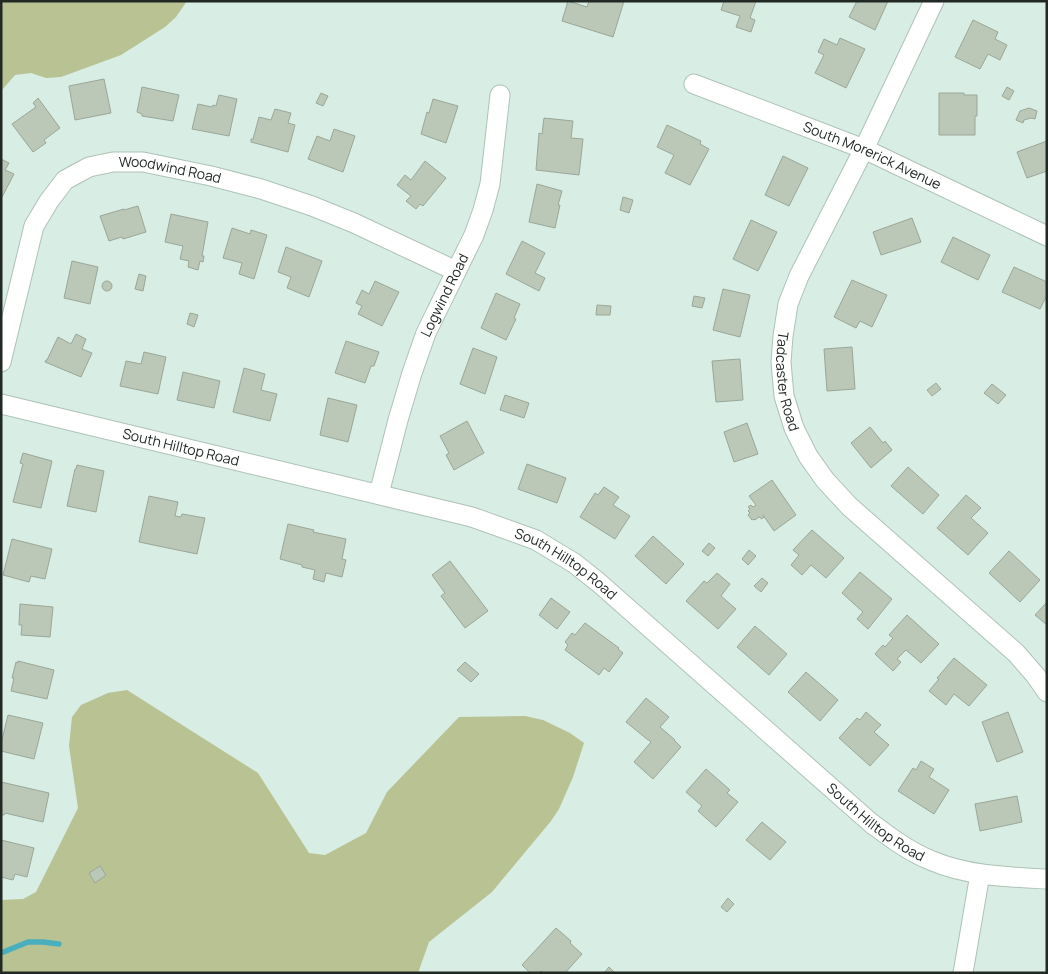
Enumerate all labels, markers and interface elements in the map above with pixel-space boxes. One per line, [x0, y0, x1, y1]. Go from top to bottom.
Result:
street label: South Morerick Avenue [801, 117, 945, 193]
street label: Woodwind Road [119, 151, 223, 187]
street label: Logwind Road [416, 250, 473, 340]
street label: Tadcaster Road [772, 330, 804, 433]
street label: South Hilltop Road [121, 424, 241, 470]
street label: South Hilltop Road [512, 523, 621, 603]
street label: South Hilltop Road [823, 778, 928, 865]

